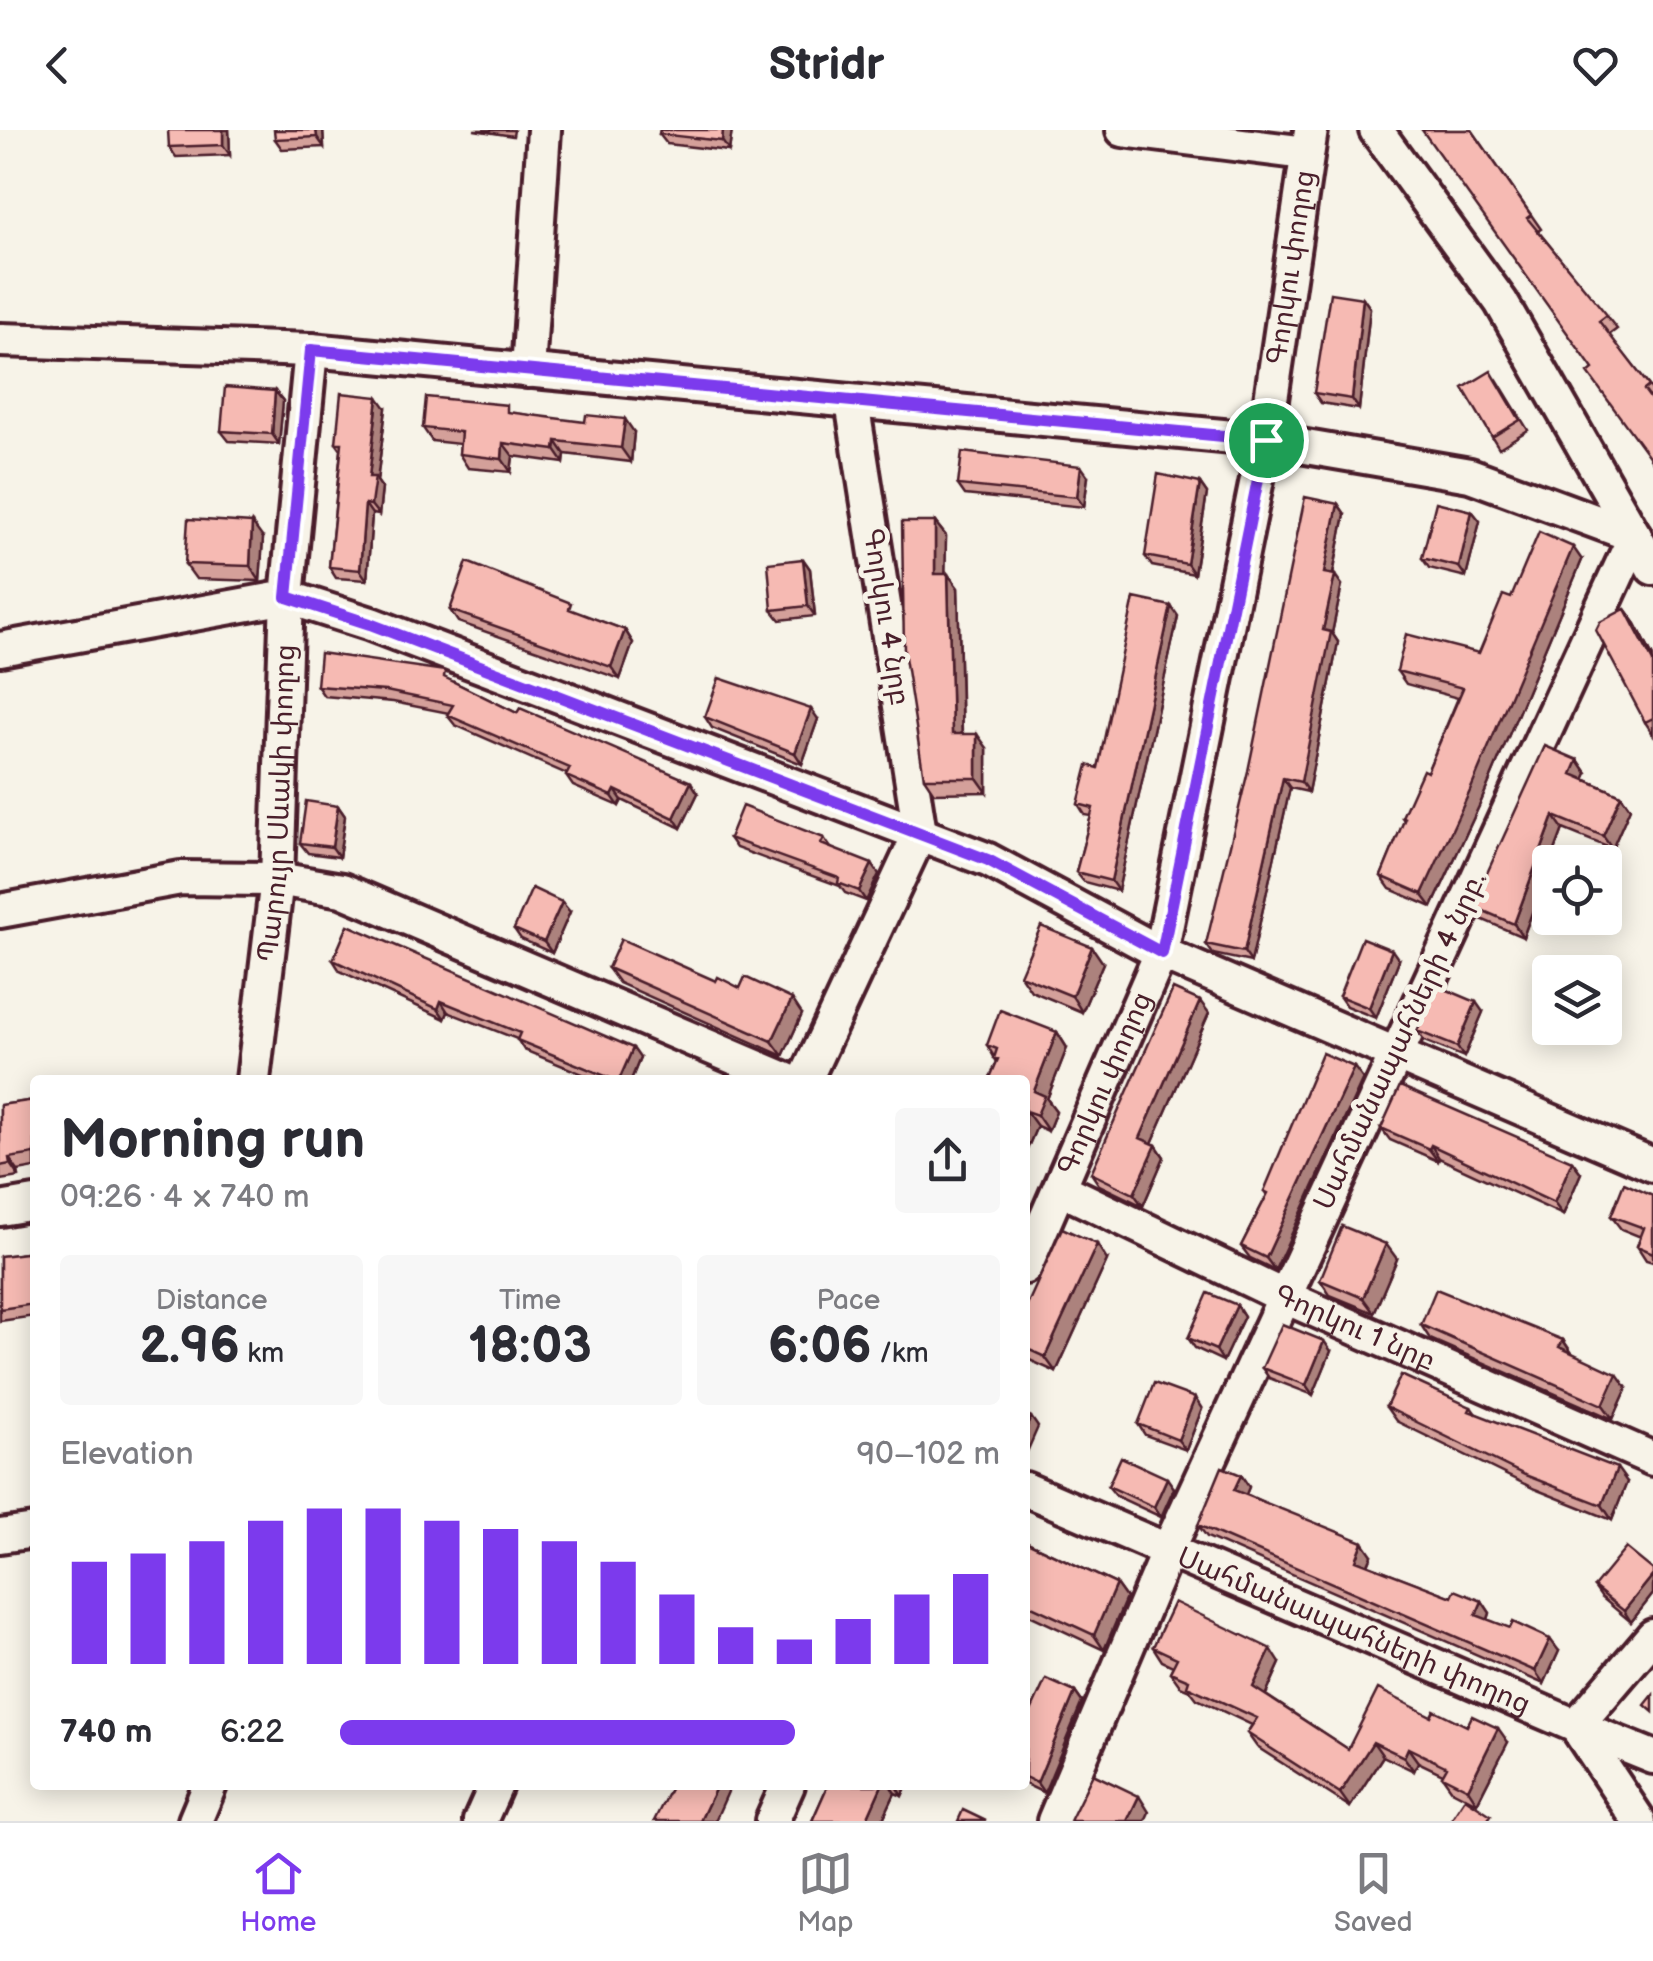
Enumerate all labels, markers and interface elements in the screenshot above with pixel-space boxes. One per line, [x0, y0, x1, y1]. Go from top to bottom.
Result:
icon: back [30, 38, 85, 93]
text: Stridr [769, 38, 884, 93]
icon: heart [1568, 38, 1623, 93]
street label: Գորկու փողոց [1260, 168, 1321, 367]
pin [1224, 398, 1309, 483]
icon: arrive [1239, 413, 1294, 468]
street label: Գորկու 4 նրբ [856, 526, 916, 708]
street label: Պարույր Սևակի փողոց [251, 644, 302, 964]
map controls [1532, 845, 1622, 1045]
button: locate [1532, 845, 1622, 935]
street label: Սահմանապահների 4 նրբ. [1307, 867, 1493, 1215]
button: layers [1532, 955, 1622, 1045]
street label: Գորկու փողոց [1050, 987, 1159, 1180]
text: Morning run [60, 1107, 365, 1174]
button: share [895, 1108, 1000, 1213]
text: 09:26 · 4 × 740 m [60, 1178, 309, 1217]
street label: Գորկու 1 նրբ [1269, 1278, 1441, 1378]
text: Distance [156, 1284, 268, 1317]
text: Time [499, 1284, 561, 1317]
text: Pace [816, 1284, 880, 1317]
text: 2.96 [139, 1317, 240, 1377]
text: 18:03 [468, 1317, 592, 1377]
text: 6:06 [768, 1317, 872, 1377]
text: km [240, 1337, 284, 1370]
text: /km [872, 1337, 929, 1370]
text: Elevation [60, 1435, 193, 1474]
text: 90–102 m [856, 1435, 1000, 1474]
street label: Սահմանապահների փողոց [1172, 1540, 1535, 1721]
text: 740 m [60, 1713, 152, 1752]
text: 6:22 [220, 1713, 284, 1752]
tab: Home [240, 1846, 316, 1939]
tab: Map [797, 1846, 853, 1939]
tab: Saved [1334, 1846, 1413, 1939]

